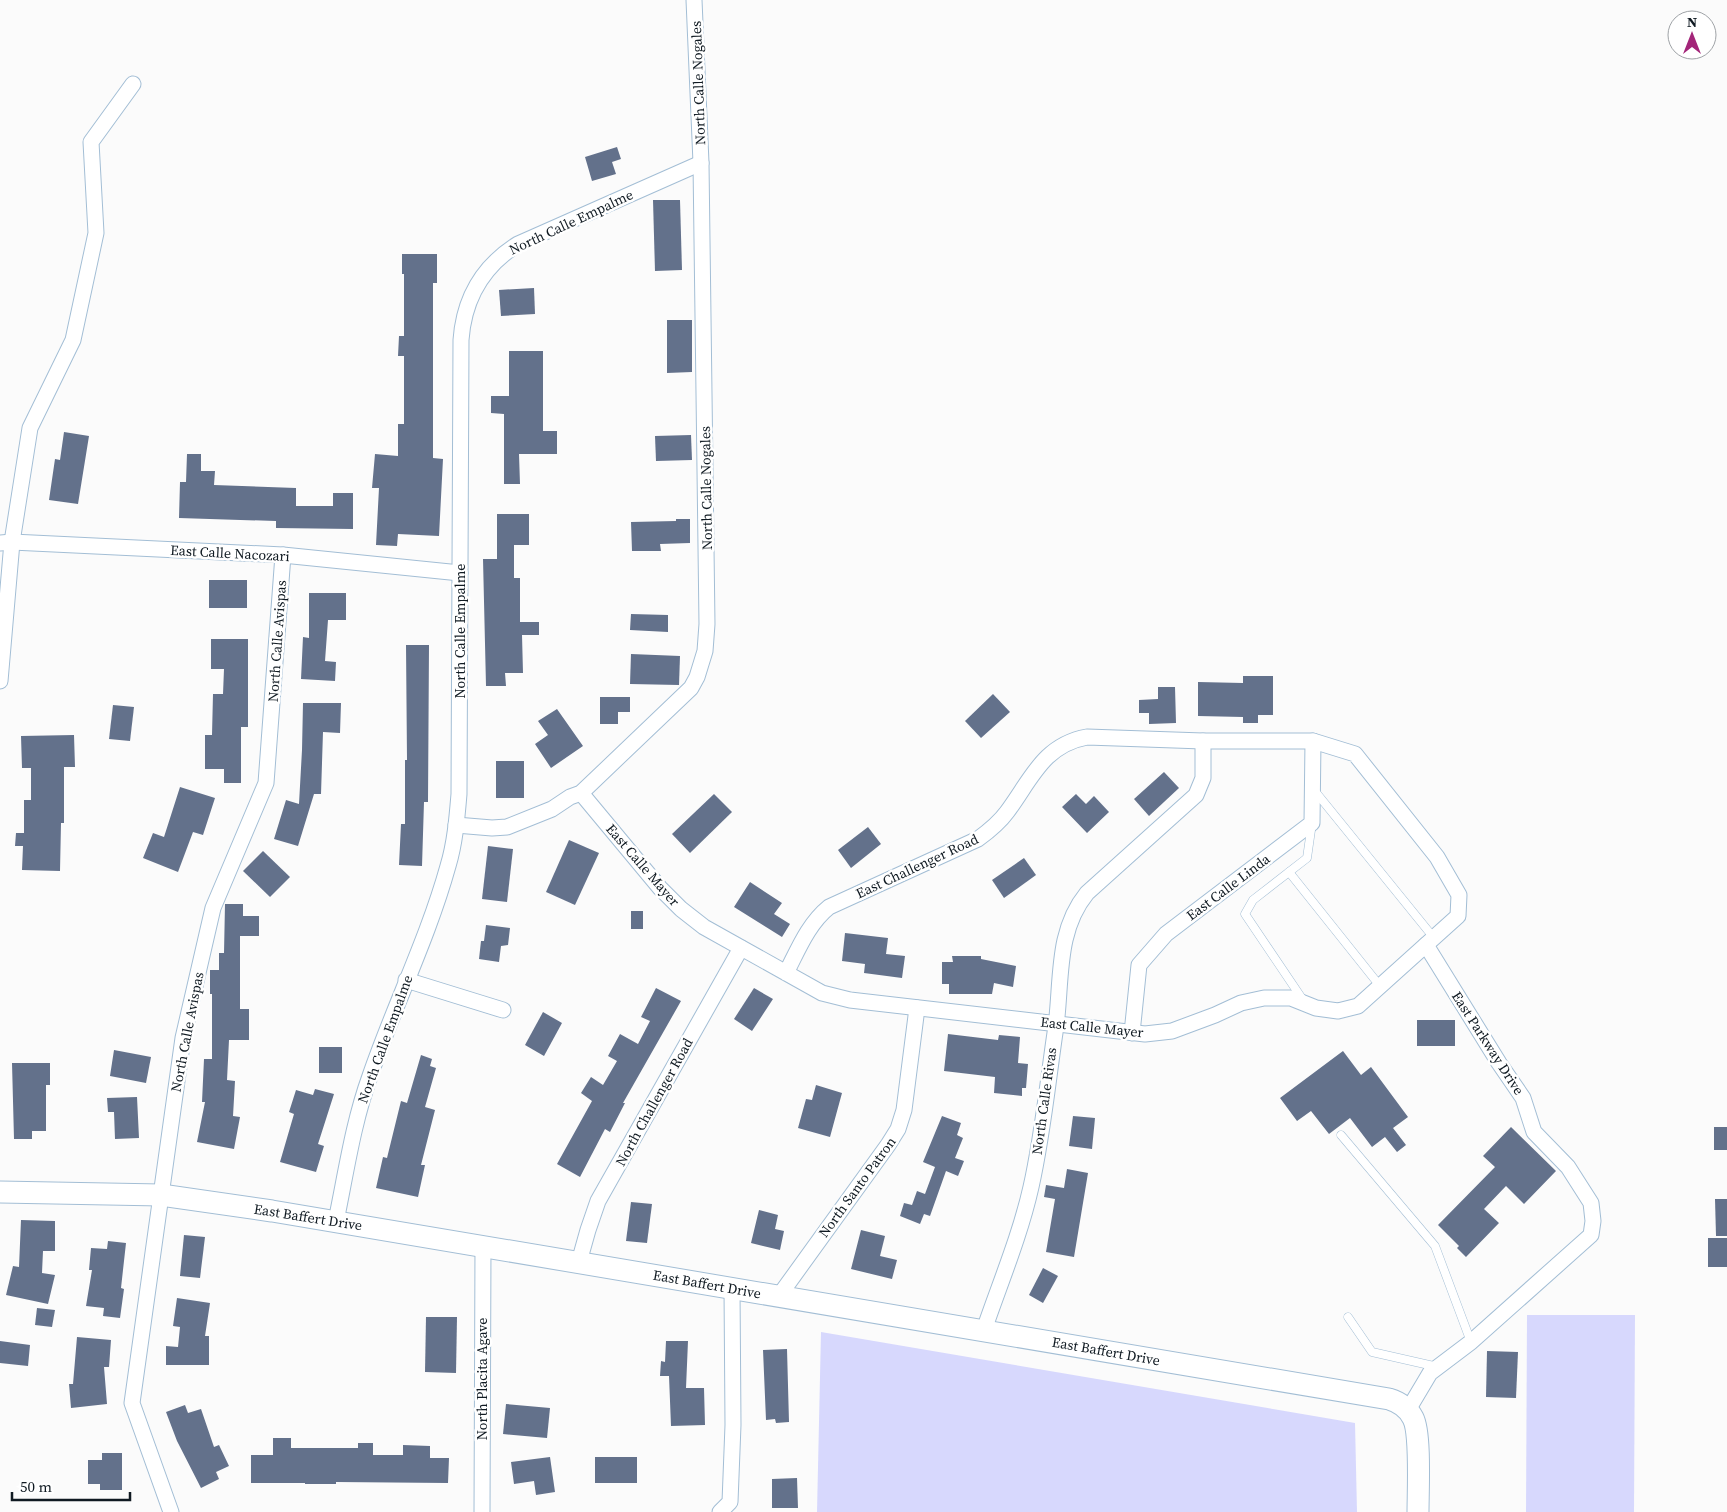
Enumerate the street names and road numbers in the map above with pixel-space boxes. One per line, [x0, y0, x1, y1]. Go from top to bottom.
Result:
street label: North Calle Nogales [686, 21, 710, 145]
street label: North Calle Empalme [506, 184, 636, 260]
street label: North Calle Nogales [695, 426, 717, 550]
street label: East Calle Nacozari [170, 540, 290, 566]
street label: North Calle Empalme [450, 564, 470, 699]
street label: North Calle Avispas [263, 579, 291, 703]
street label: East Calle Mayer [602, 819, 685, 911]
street label: East Challenger Road [853, 829, 982, 903]
street label: East Calle Linda [1182, 848, 1275, 925]
street label: North Calle Avispas [166, 970, 208, 1094]
street label: North Calle Empalme [353, 972, 417, 1106]
street label: East Parkway Drive [1447, 987, 1529, 1099]
street label: East Calle Mayer [1040, 1012, 1145, 1042]
street label: North Challenger Road [610, 1034, 698, 1170]
street label: North Calle Rivas [1027, 1046, 1061, 1156]
street label: North Santo Patron [814, 1132, 901, 1242]
street label: East Baffert Drive [252, 1199, 364, 1235]
street label: East Baffert Drive [651, 1265, 763, 1303]
street label: North Placita Agave [472, 1318, 492, 1440]
street label: East Baffert Drive [1050, 1332, 1162, 1370]

